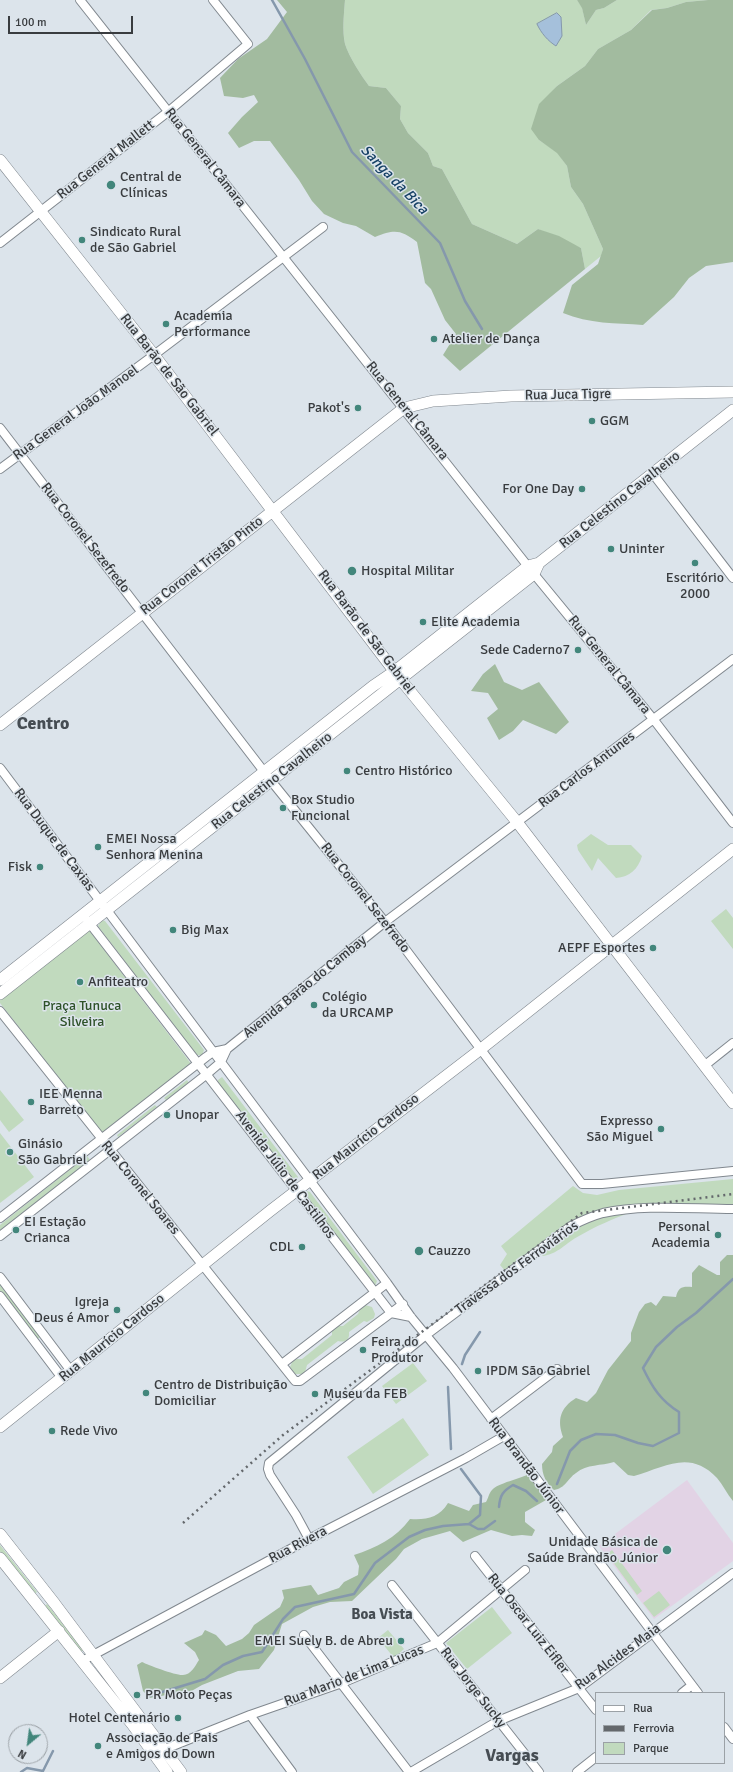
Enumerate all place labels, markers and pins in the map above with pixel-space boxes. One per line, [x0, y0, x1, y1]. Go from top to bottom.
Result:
place label: Central de Clínicas [120, 169, 182, 202]
marker: Central de Clínicas [105, 179, 117, 191]
place label: Sindicato Rural de São Gabriel [90, 224, 181, 256]
marker: Sindicato Rural de São Gabriel [77, 235, 87, 245]
place label: Academia Performance [174, 308, 251, 340]
marker: Academia Performance [161, 319, 171, 329]
place label: Atelier de Dança [442, 331, 540, 347]
marker: Atelier de Dança [429, 334, 439, 344]
place label: Pakot's [307, 400, 350, 416]
marker: Pakot's [353, 403, 363, 413]
place label: GGM [600, 413, 629, 429]
marker: GGM [587, 416, 597, 426]
place label: For One Day [502, 481, 574, 497]
marker: For One Day [577, 484, 587, 494]
place label: Uninter [619, 541, 664, 557]
marker: Uninter [606, 544, 616, 554]
marker: Escritório 2000 [690, 558, 700, 568]
place label: Hospital Militar [361, 563, 454, 579]
marker: Hospital Militar [346, 565, 358, 577]
place label: Escritório 2000 [666, 570, 724, 602]
place label: Elite Academia [431, 614, 520, 630]
marker: Elite Academia [418, 617, 428, 627]
place label: Sede Caderno7 [480, 642, 570, 658]
marker: Sede Caderno7 [573, 645, 583, 655]
place label: Centro Histórico [355, 763, 453, 779]
marker: Centro Histórico [342, 766, 352, 776]
place label: Box Studio Funcional [291, 792, 355, 824]
marker: Box Studio Funcional [278, 803, 288, 813]
place label: EMEI Nossa Senhora Menina [106, 831, 203, 864]
marker: EMEI Nossa Senhora Menina [93, 842, 103, 852]
place label: Fisk [8, 859, 32, 875]
marker: Fisk [35, 862, 45, 872]
place label: Big Max [181, 922, 229, 938]
marker: Big Max [168, 925, 178, 935]
place label: AEPF Esportes [558, 940, 645, 956]
marker: AEPF Esportes [648, 943, 658, 953]
place label: Anfiteatro [88, 974, 148, 990]
marker: Anfiteatro [75, 977, 85, 987]
place label: Colégio da URCAMP [322, 989, 393, 1022]
marker: Colégio da URCAMP [309, 1000, 319, 1010]
place label: IEE Menna Barreto [39, 1086, 103, 1118]
marker: IEE Menna Barreto [26, 1097, 36, 1107]
place label: Unopar [175, 1107, 219, 1123]
marker: Unopar [162, 1110, 172, 1120]
place label: Expresso São Miguel [587, 1113, 653, 1146]
marker: Expresso São Miguel [656, 1124, 666, 1134]
place label: Ginásio São Gabriel [18, 1136, 87, 1168]
marker: Ginásio São Gabriel [5, 1147, 15, 1157]
place label: EI Estação Crianca [24, 1214, 86, 1246]
place label: Personal Academia [651, 1219, 710, 1252]
marker: EI Estação Crianca [11, 1225, 21, 1235]
marker: Personal Academia [713, 1230, 723, 1240]
place label: CDL [269, 1239, 294, 1255]
marker: CDL [297, 1242, 307, 1252]
place label: Cauzzo [428, 1243, 471, 1259]
marker: Cauzzo [413, 1245, 425, 1257]
place label: Igreja Deus é Amor [34, 1294, 109, 1326]
marker: Igreja Deus é Amor [112, 1305, 122, 1315]
place label: Feira do Produtor [371, 1334, 423, 1366]
marker: Feira do Produtor [358, 1345, 368, 1355]
place label: IPDM São Gabriel [486, 1363, 590, 1379]
marker: IPDM São Gabriel [473, 1366, 483, 1376]
place label: Centro de Distribuição Domiciliar [154, 1377, 287, 1410]
place label: Museu da FEB [323, 1386, 407, 1402]
marker: Centro de Distribuição Domiciliar [141, 1388, 151, 1398]
marker: Museu da FEB [310, 1389, 320, 1399]
place label: Rede Vivo [60, 1423, 118, 1439]
marker: Rede Vivo [47, 1426, 57, 1436]
place label: Unidade Básica de Saúde Brandão Júnior [527, 1534, 658, 1566]
marker: Unidade Básica de Saúde Brandão Júnior [661, 1544, 673, 1556]
place label: EMEI Suely B. de Abreu [254, 1633, 393, 1649]
marker: EMEI Suely B. de Abreu [396, 1636, 406, 1646]
place label: PR Moto Peças [145, 1687, 232, 1703]
marker: PR Moto Peças [132, 1690, 142, 1700]
place label: Hotel Centenário [68, 1710, 170, 1726]
marker: Hotel Centenário [173, 1713, 183, 1723]
place label: Associação de Pais e Amigos do Down [106, 1730, 218, 1762]
marker: Associação de Pais e Amigos do Down [93, 1741, 103, 1751]

